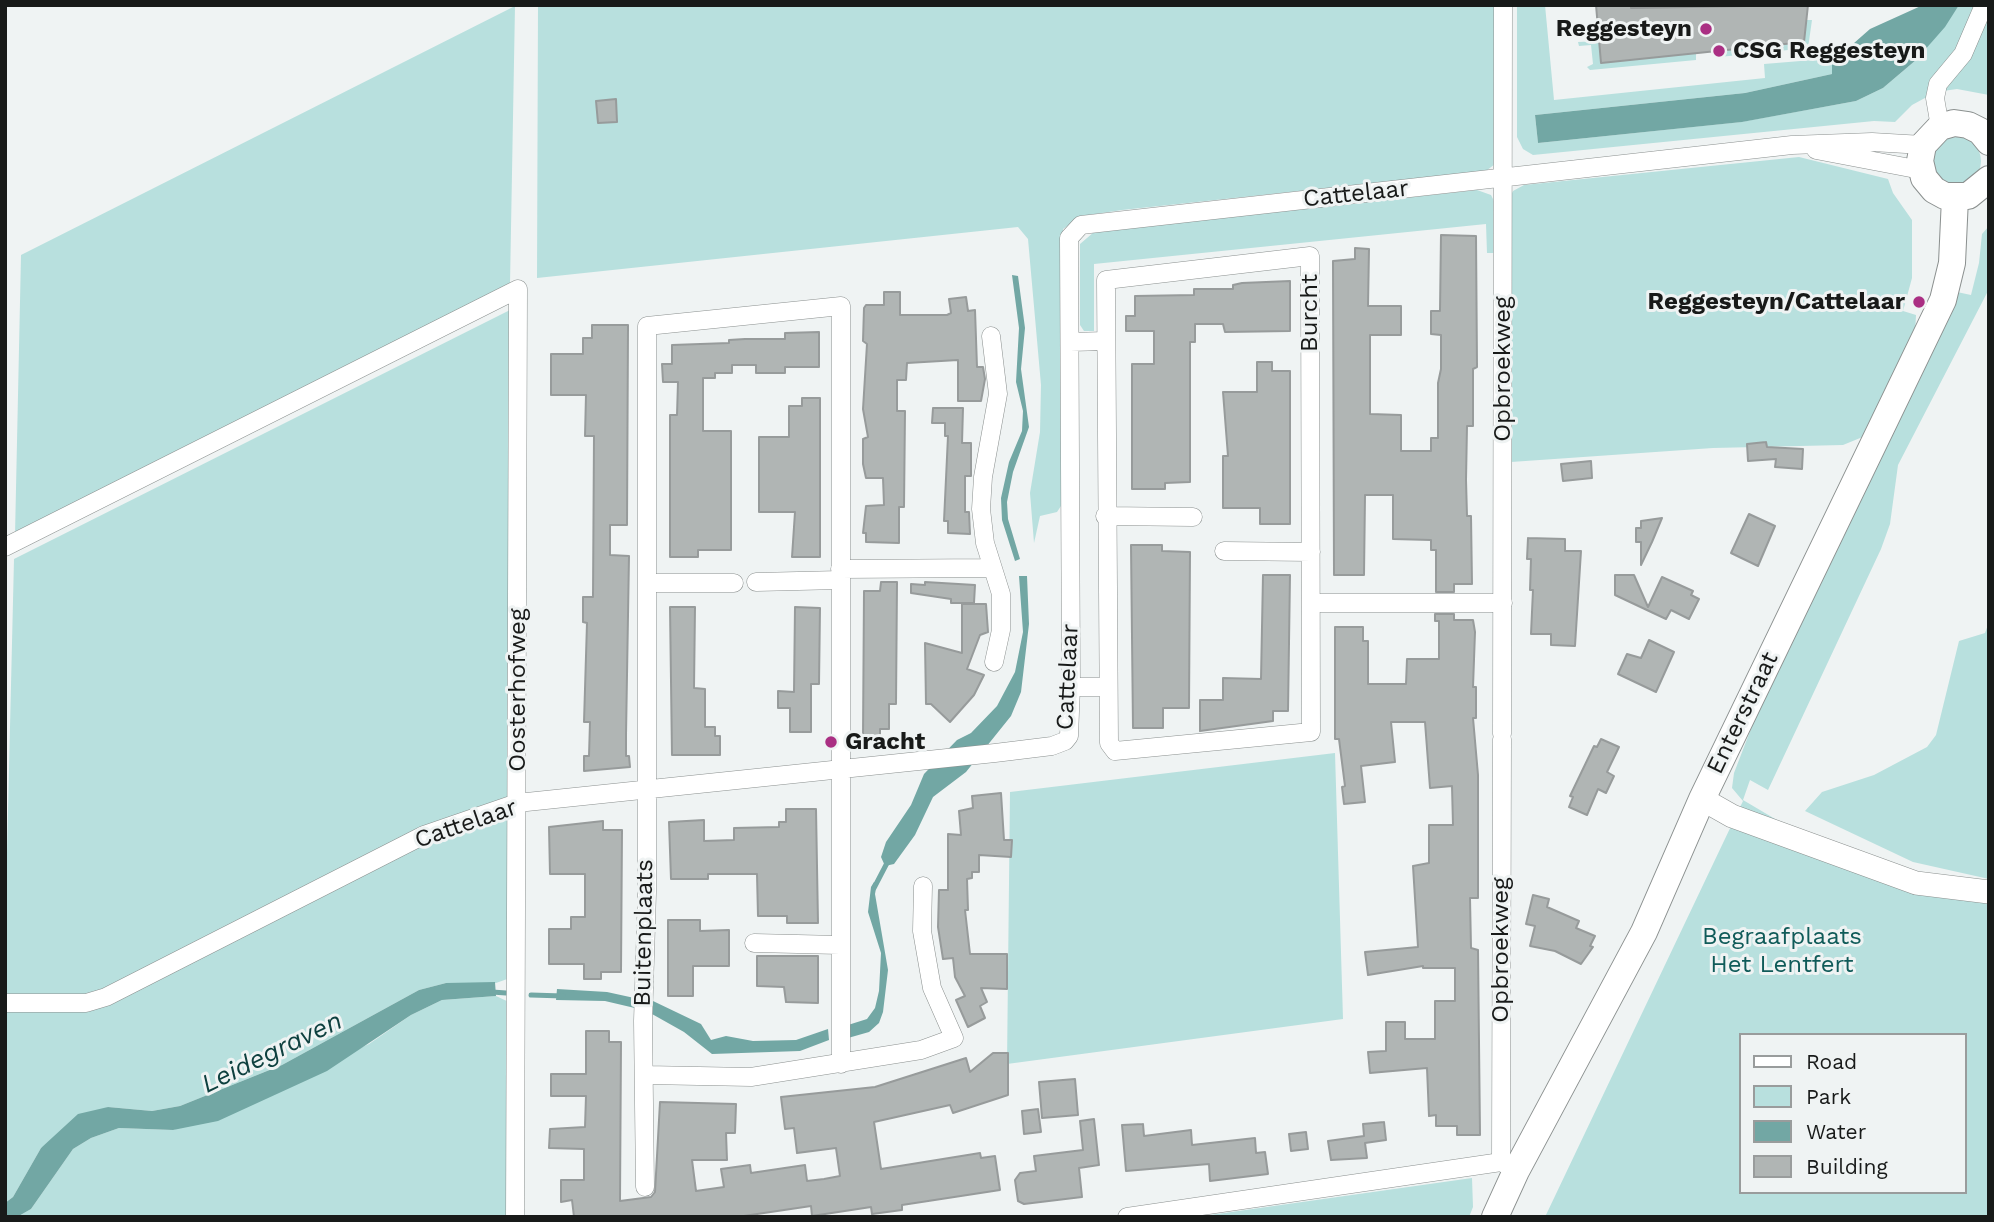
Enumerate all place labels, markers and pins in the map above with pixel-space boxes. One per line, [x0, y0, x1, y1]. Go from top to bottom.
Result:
place label: Reggesteyn [1556, 15, 1692, 43]
marker: Reggesteyn [1698, 21, 1714, 37]
place label: CSG Reggesteyn [1733, 37, 1925, 65]
marker: CSG Reggesteyn [1711, 43, 1727, 59]
place label: Reggesteyn/Cattelaar [1648, 288, 1905, 316]
marker: Reggesteyn/Cattelaar [1911, 294, 1927, 310]
place label: Gracht [845, 728, 925, 756]
marker: Gracht [823, 734, 839, 750]

